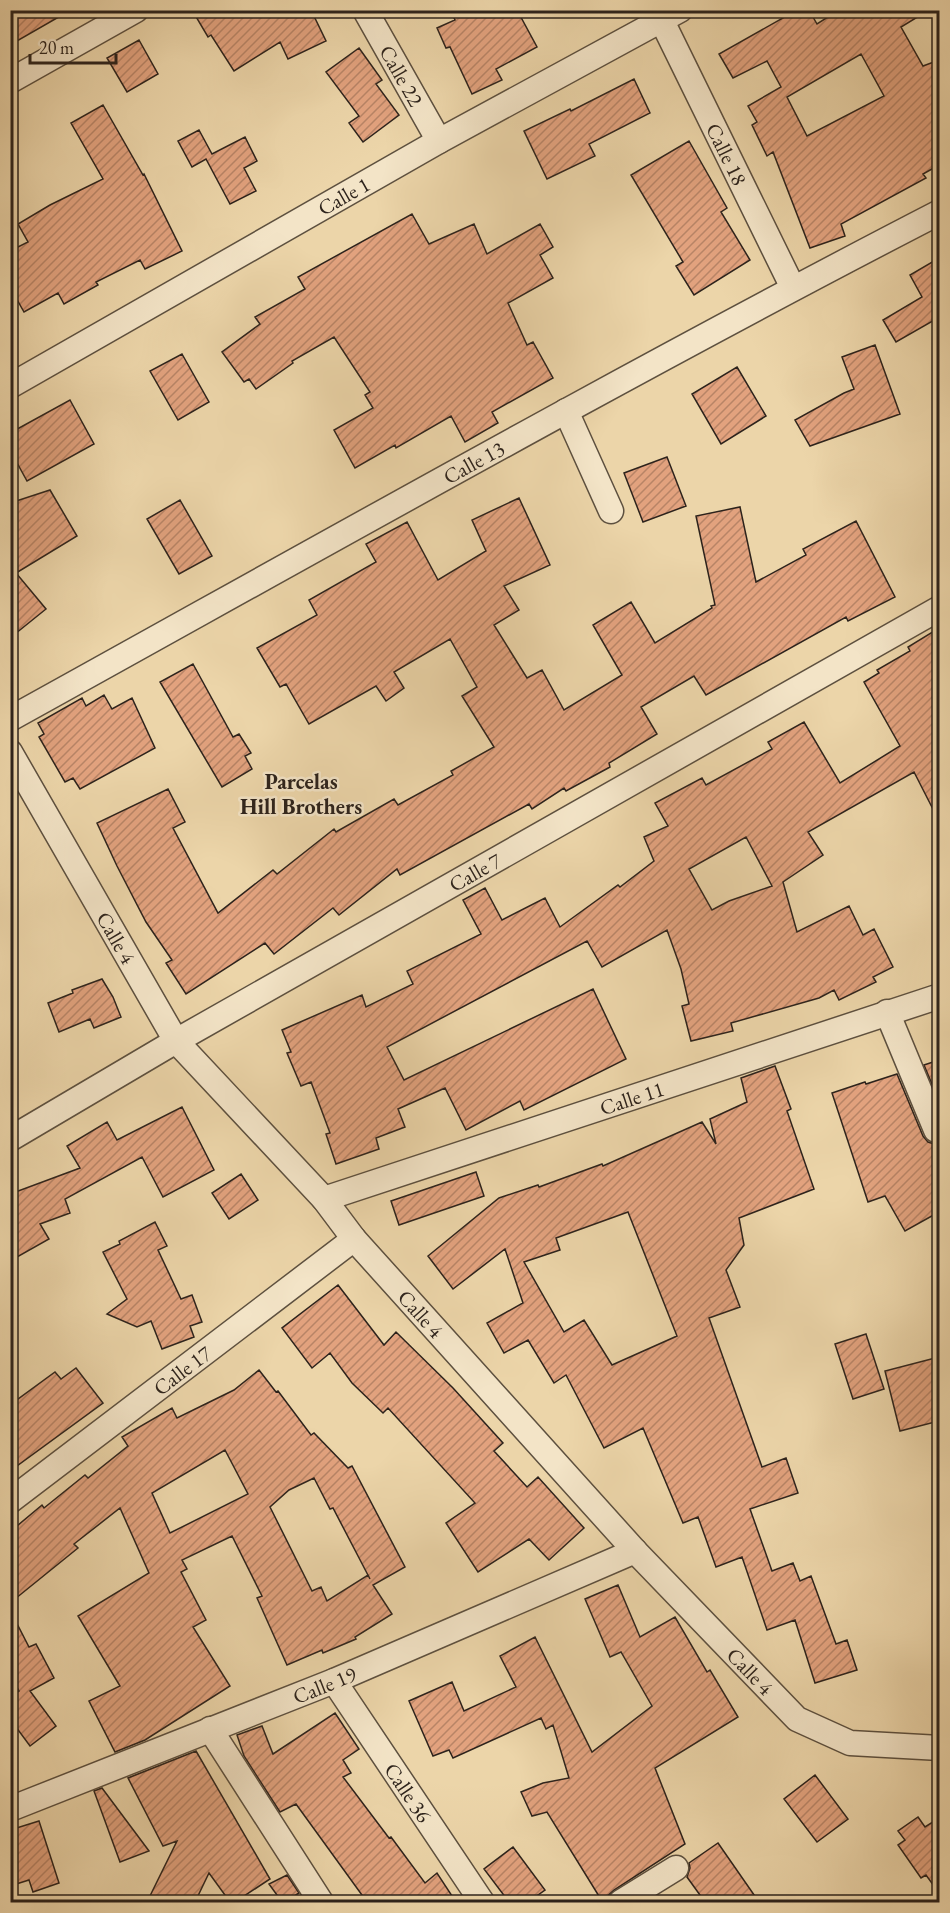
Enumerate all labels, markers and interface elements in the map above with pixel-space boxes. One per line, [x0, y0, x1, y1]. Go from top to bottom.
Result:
scale bar [30, 27, 116, 65]
text: 20 m [39, 36, 74, 59]
street label: Calle 22 [374, 40, 430, 111]
street label: Calle 18 [701, 118, 754, 189]
street label: Calle 1 [312, 170, 374, 221]
street label: Calle 13 [438, 434, 509, 490]
district label: Parcelas Hill Brothers [240, 767, 362, 821]
street label: Calle 7 [444, 846, 506, 897]
street label: Calle 4 [91, 907, 143, 969]
street label: Calle 11 [596, 1074, 667, 1121]
street label: Calle 4 [392, 1284, 450, 1344]
street label: Calle 17 [147, 1339, 217, 1401]
street label: Calle 4 [721, 1641, 780, 1701]
street label: Calle 19 [289, 1660, 360, 1709]
street label: Calle 36 [379, 1757, 438, 1827]

